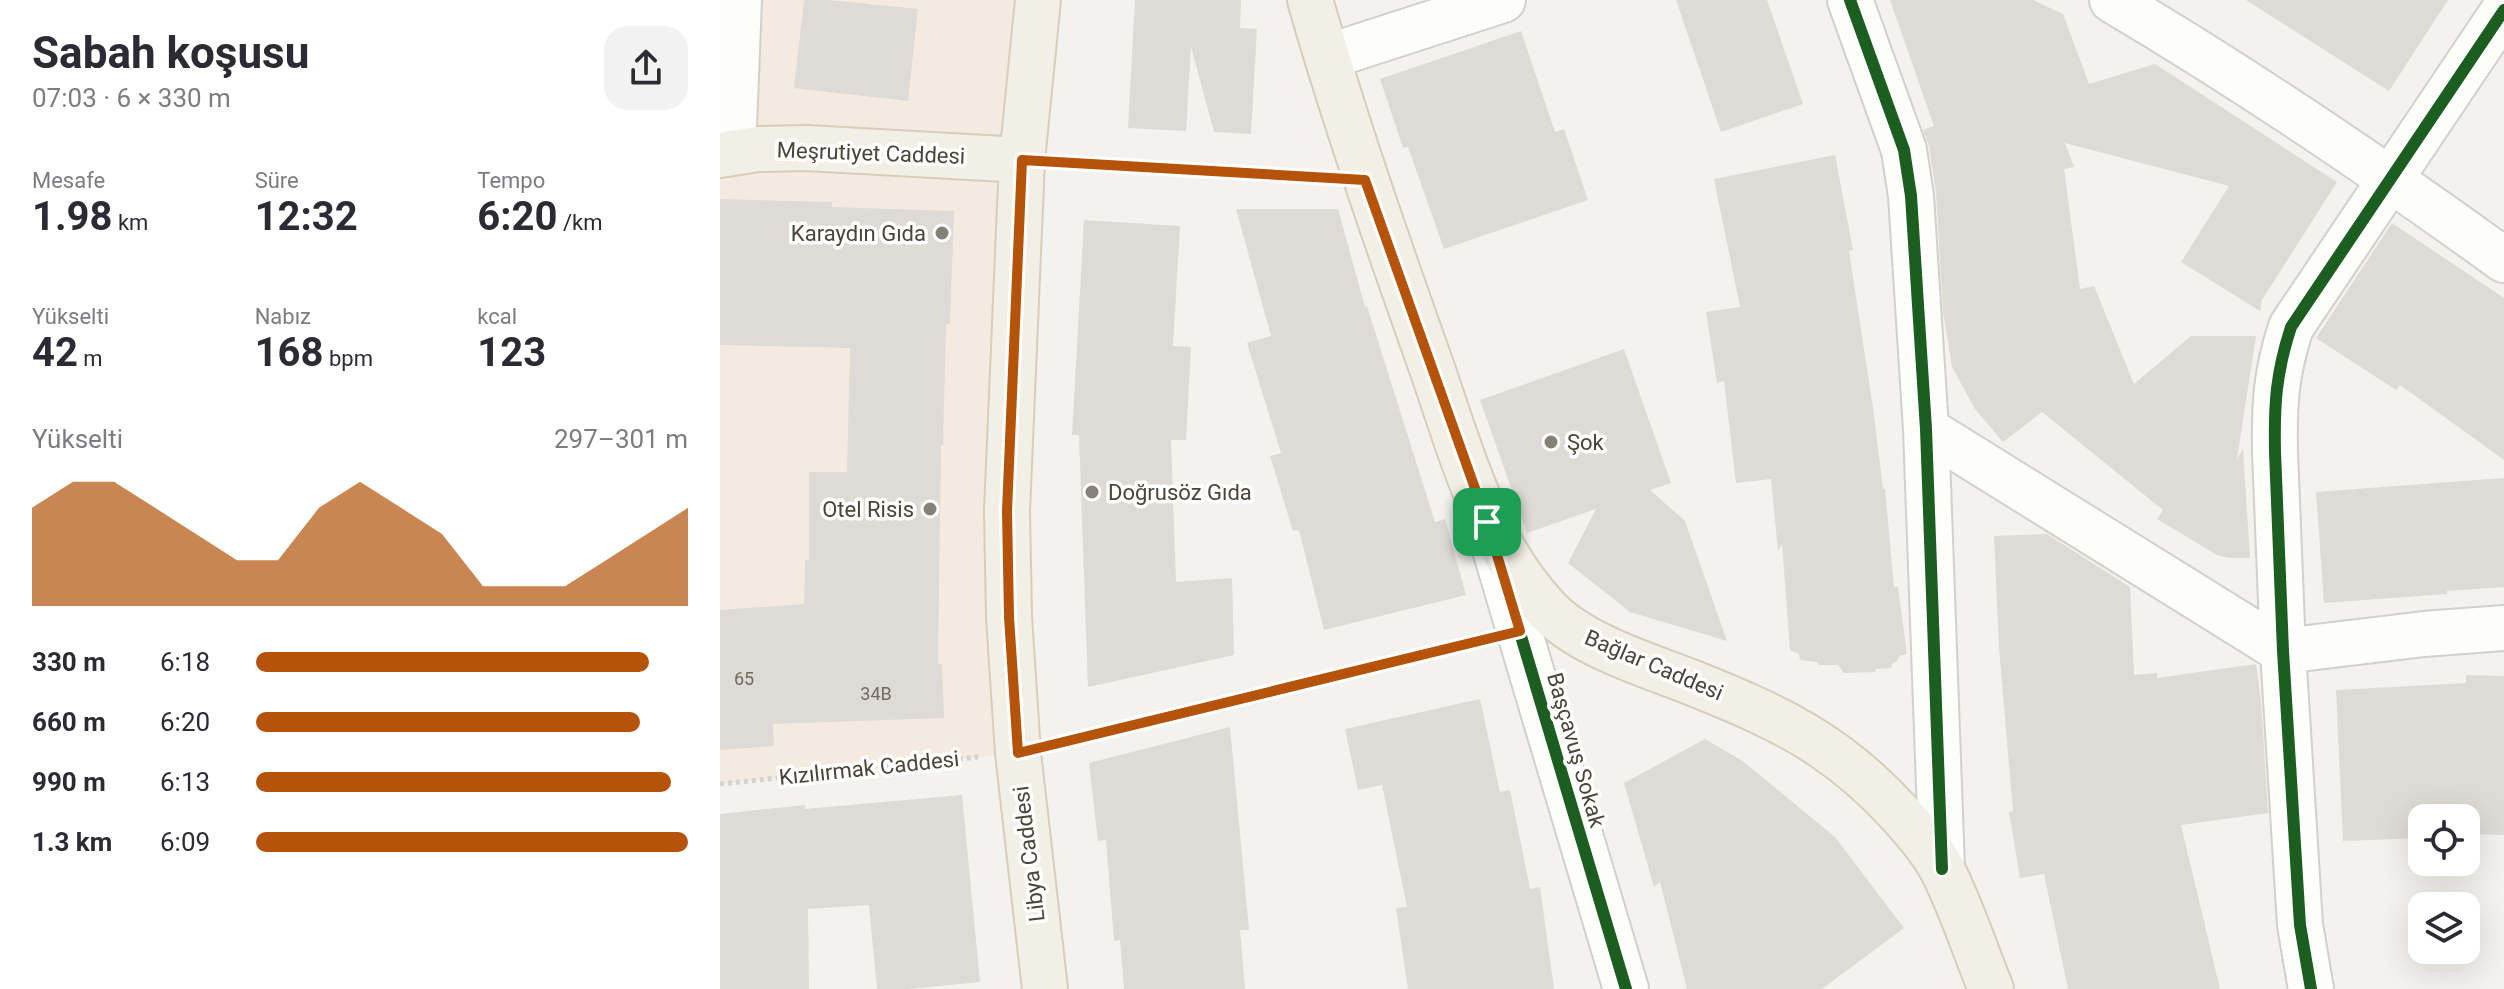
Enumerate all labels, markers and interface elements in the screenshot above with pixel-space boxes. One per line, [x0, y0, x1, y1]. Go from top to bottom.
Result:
button: share [604, 26, 688, 110]
text: Sabah koşusu [32, 27, 309, 79]
text: 07:03 · 6 × 330 m [32, 83, 231, 113]
street label: Meşrutiyet Caddesi [776, 137, 966, 169]
text: Mesafe [32, 168, 105, 193]
text: Süre [255, 168, 299, 193]
text: Tempo [477, 168, 545, 193]
text: 1.98 [32, 193, 112, 240]
text: 12:32 [255, 193, 358, 240]
text: 6:20 [477, 193, 557, 240]
text: km [112, 210, 148, 235]
text: /km [557, 210, 602, 235]
place label: Karaydın Gıda [791, 221, 926, 246]
marker: Karaydın Gıda [933, 224, 951, 242]
text: Yükselti [32, 304, 109, 329]
text: Nabız [255, 304, 311, 329]
text: kcal [477, 304, 517, 329]
text: 42 [32, 329, 78, 376]
text: 168 [255, 329, 324, 376]
text: 123 [477, 329, 546, 376]
text: m [78, 346, 103, 371]
text: bpm [324, 346, 373, 371]
text: Yükselti [32, 424, 123, 454]
text: 297–301 m [554, 424, 688, 454]
place label: Şok [1567, 430, 1605, 455]
marker: Şok [1542, 433, 1560, 451]
place label: Doğrusöz Gıda [1108, 480, 1252, 505]
marker: Doğrusöz Gıda [1083, 483, 1101, 501]
pin [1453, 488, 1521, 556]
place label: Otel Risis [822, 497, 914, 522]
marker: Otel Risis [921, 500, 939, 518]
icon: arrive [1465, 500, 1509, 544]
street label: Bağlar Caddesi [1581, 625, 1727, 705]
text: 330 m [32, 647, 106, 677]
text: 6:18 [160, 647, 210, 677]
house number: 65 [734, 668, 754, 689]
street label: Başçavuş Sokak [1542, 670, 1610, 831]
house number: 34B [860, 683, 892, 704]
text: 660 m [32, 707, 106, 737]
text: 6:20 [160, 707, 210, 737]
street label: Kızılırmak Caddesi [778, 746, 960, 790]
text: 990 m [32, 767, 106, 797]
text: 6:13 [160, 767, 210, 797]
street label: Libya Caddesi [1008, 785, 1050, 923]
map controls [2408, 804, 2480, 964]
button: locate [2408, 804, 2480, 876]
text: 1.3 km [32, 827, 112, 857]
text: 6:09 [160, 827, 210, 857]
button: layers [2408, 892, 2480, 964]

